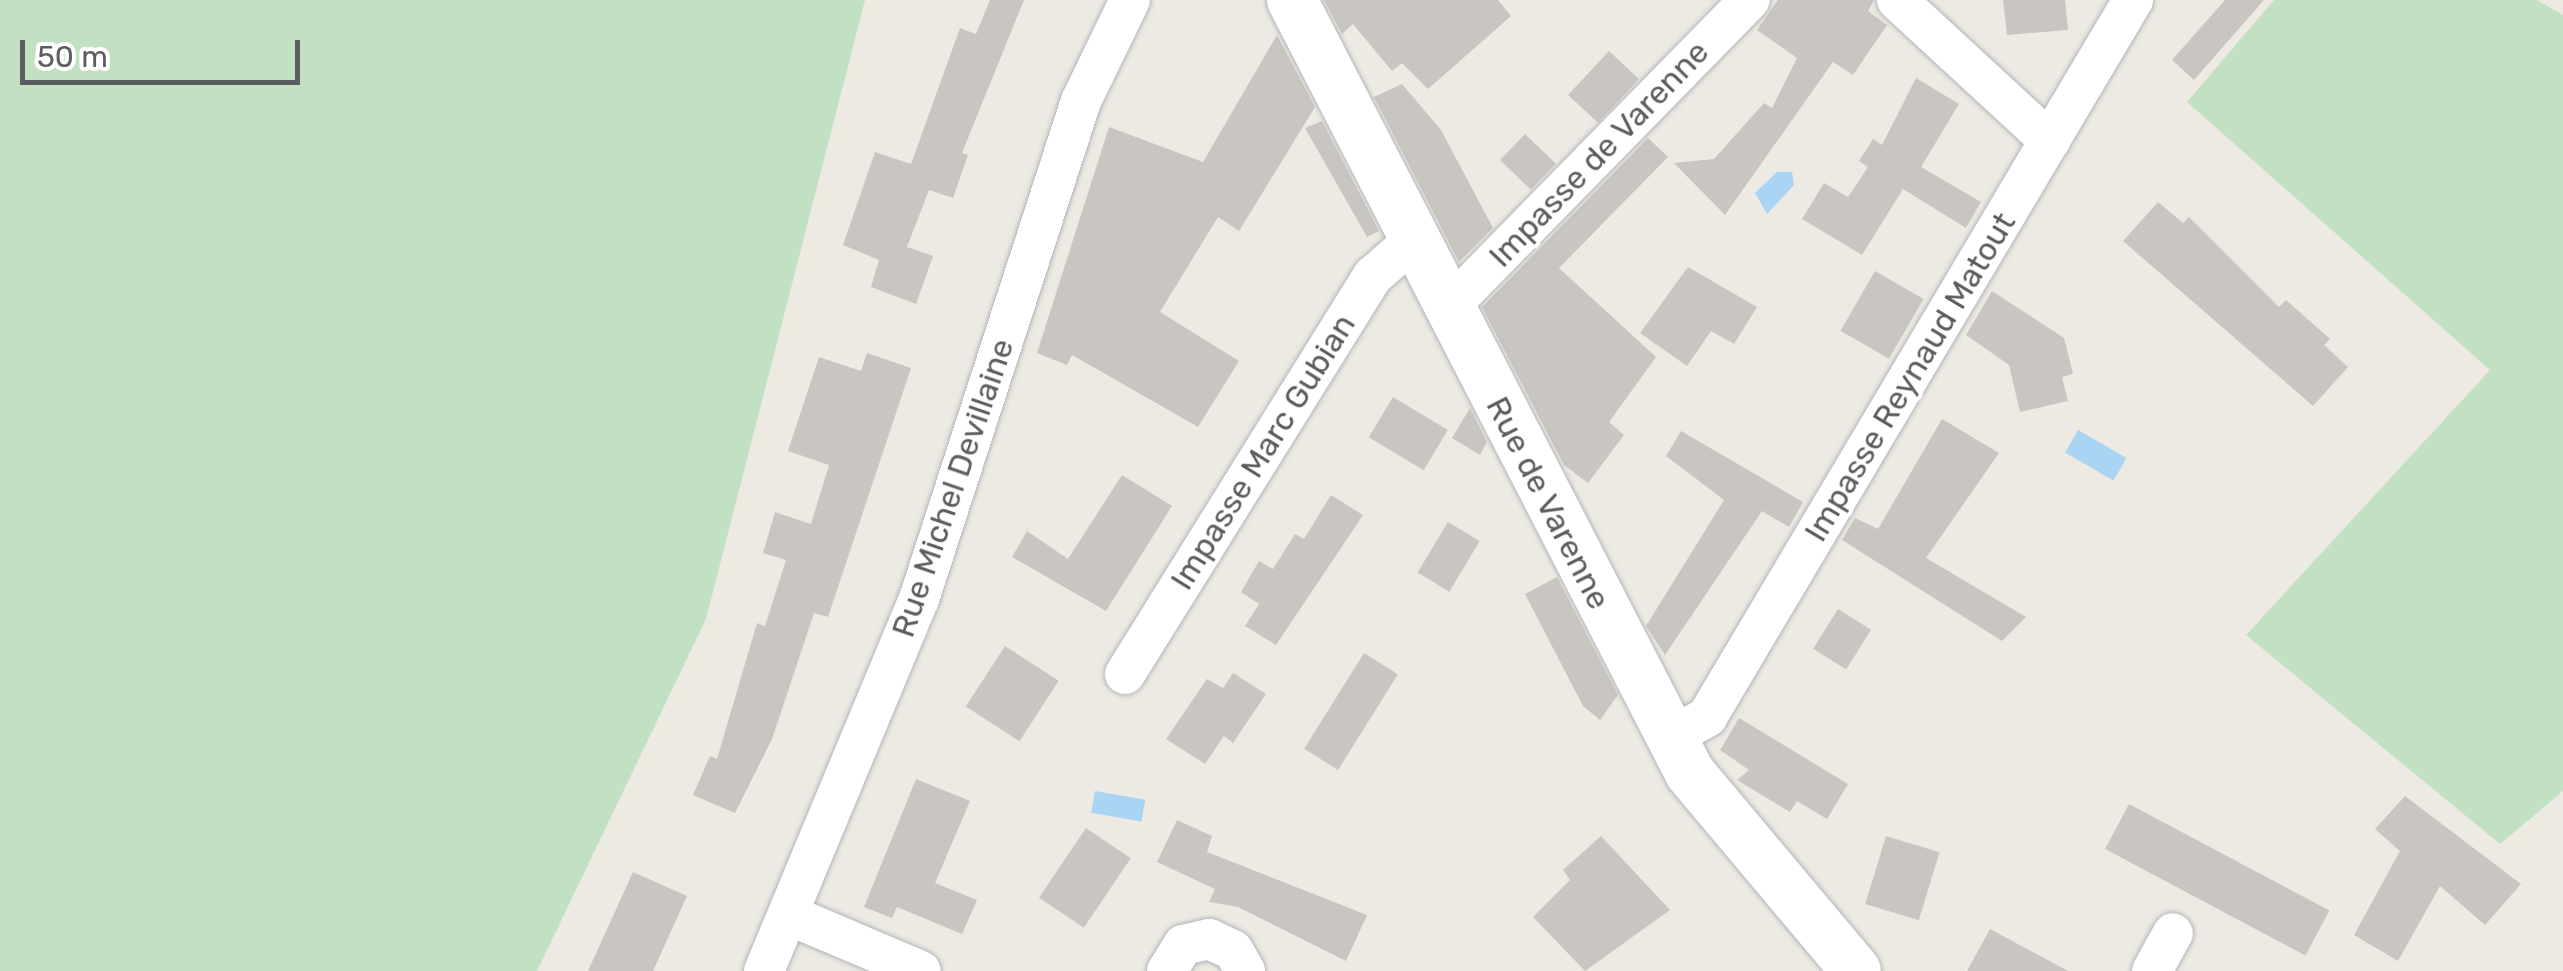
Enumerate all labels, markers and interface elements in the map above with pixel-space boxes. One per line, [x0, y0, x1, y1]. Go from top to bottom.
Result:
scale bar [25, 20, 305, 82]
street label: Impasse de Varenne [1481, 33, 1717, 275]
text: 50 m [37, 39, 108, 75]
street label: Impasse Reynaud Matout [1797, 206, 2023, 548]
street label: Impasse Marc Gubian [1163, 307, 1363, 597]
street label: Rue Michel Devillaine [884, 334, 1022, 642]
street label: Rue de Varenne [1478, 390, 1618, 616]

